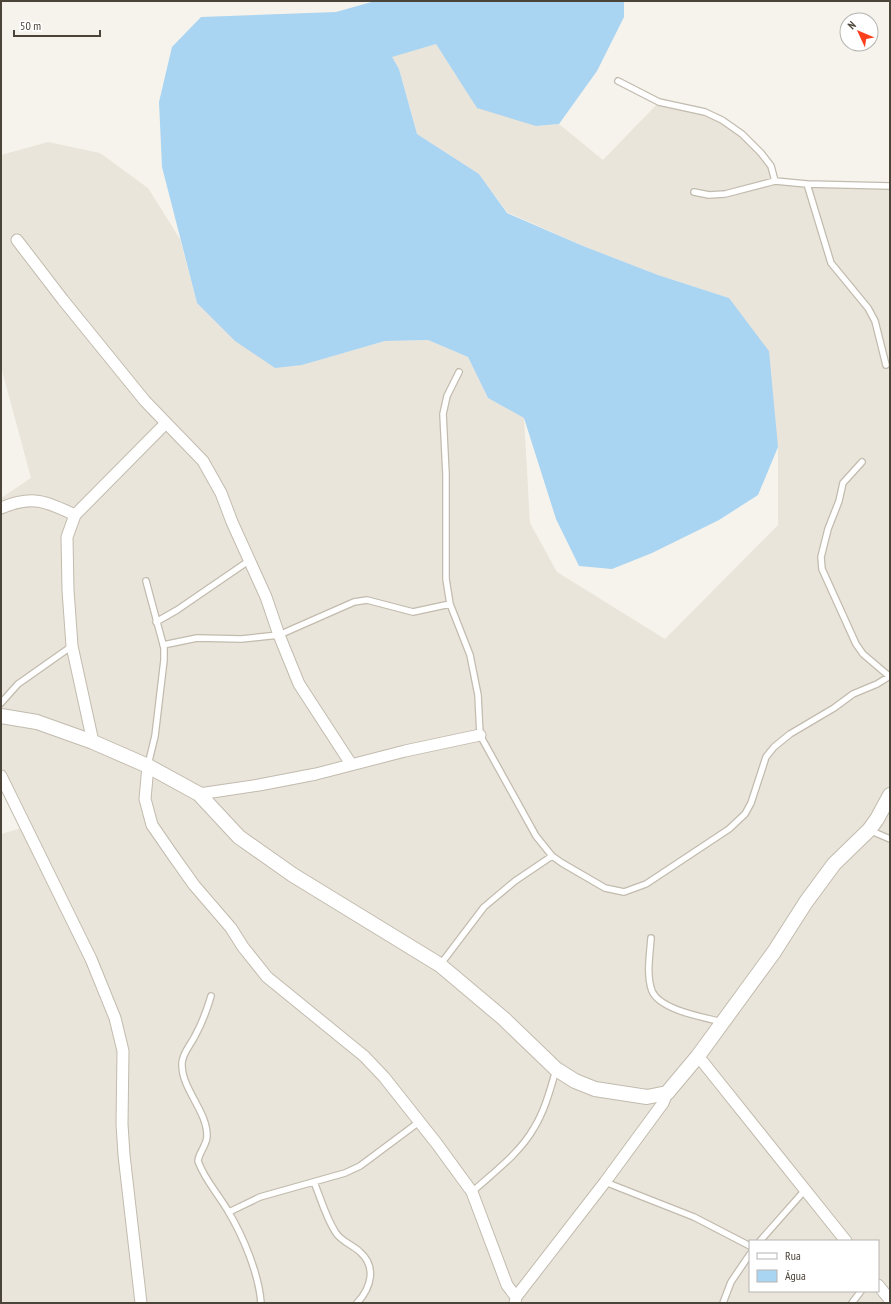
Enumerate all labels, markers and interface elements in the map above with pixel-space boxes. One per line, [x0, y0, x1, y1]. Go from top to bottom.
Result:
scale bar [14, 12, 100, 38]
north arrow [839, 12, 879, 52]
text: 50 m [20, 18, 41, 33]
text: N [845, 18, 859, 32]
legend [749, 1240, 879, 1292]
text: Rua [785, 1248, 801, 1263]
text: Água [785, 1268, 806, 1283]

